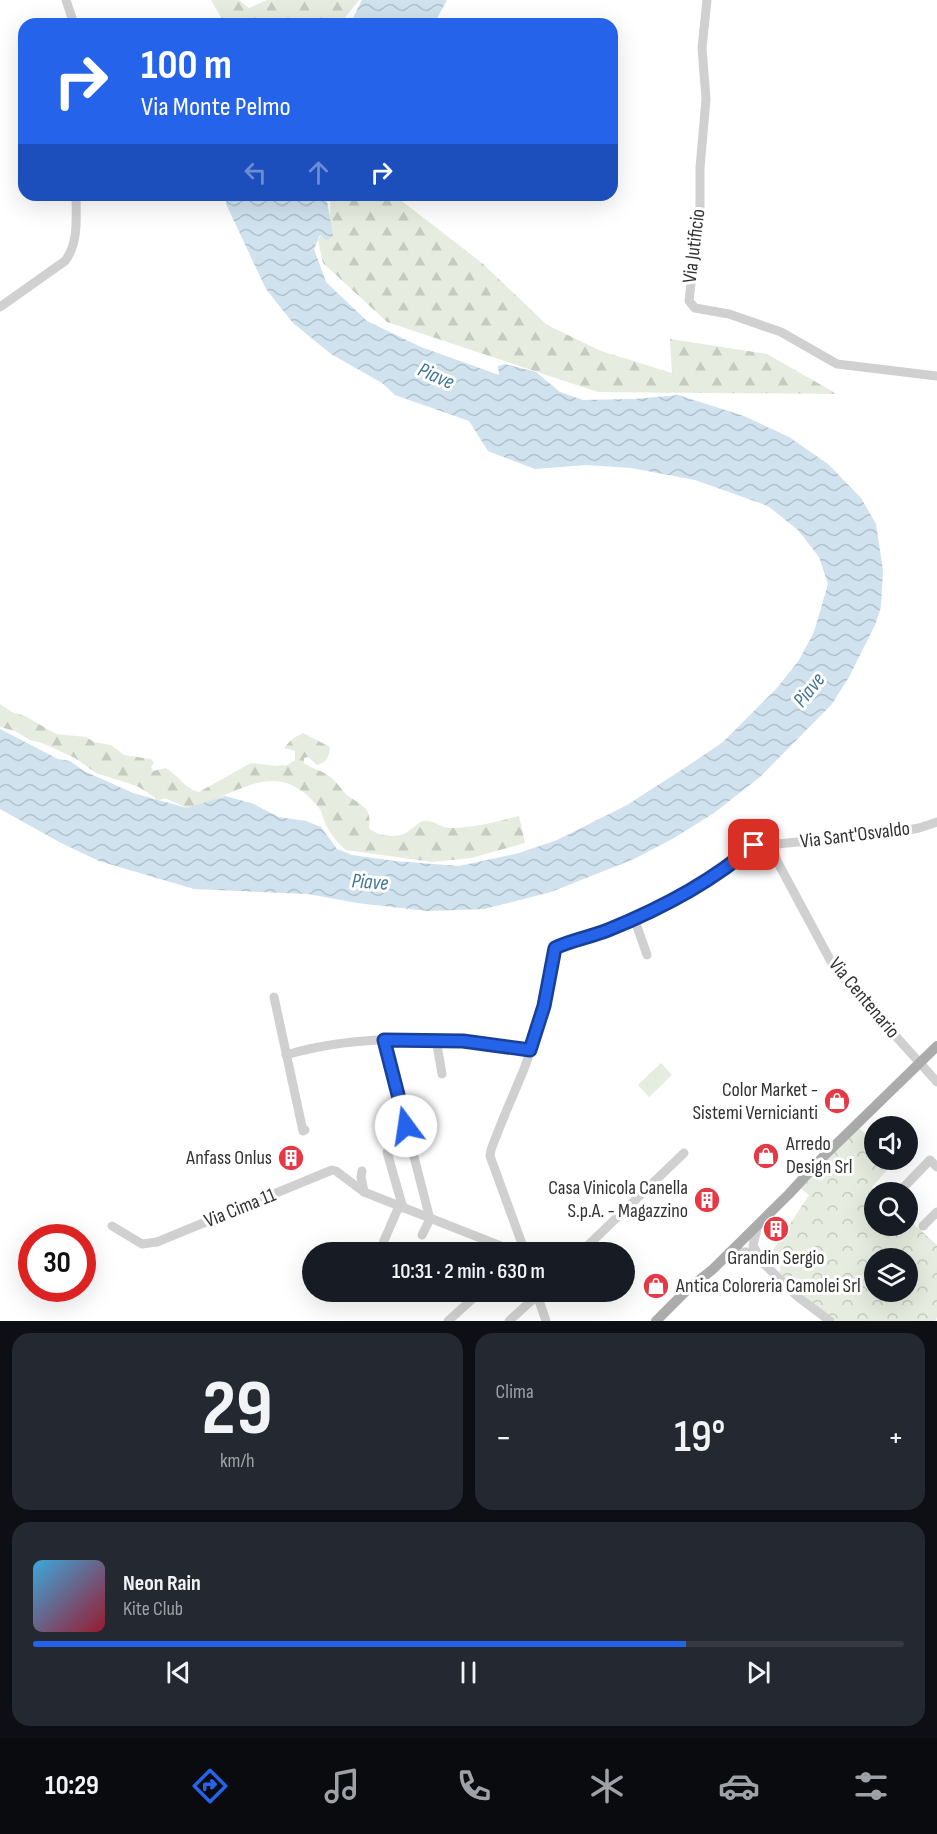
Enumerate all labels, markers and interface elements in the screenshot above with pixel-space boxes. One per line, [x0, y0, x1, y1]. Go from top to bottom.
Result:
text: 100 m [141, 40, 232, 91]
icon: right [42, 42, 120, 120]
text: Via Monte Pelmo [141, 91, 291, 123]
icon: left [239, 156, 272, 189]
icon: ahead [302, 156, 335, 189]
icon: right [365, 156, 398, 189]
street label: Via Jutificio [678, 207, 710, 285]
water label: Piave [414, 357, 458, 395]
water label: Piave [788, 668, 830, 712]
street label: Via Sant'Osvaldo [799, 816, 911, 854]
pin [728, 819, 779, 870]
icon: arrive [737, 828, 770, 861]
water label: Piave [351, 868, 389, 896]
street label: Via Centenario [823, 953, 905, 1043]
place label: Color Market - Sistemi Vernicianti [692, 1078, 818, 1125]
shop icon: Color Market - Sistemi Vernicianti [822, 1086, 852, 1116]
position arrow [374, 1094, 438, 1158]
map controls [864, 1116, 918, 1302]
button: sound [864, 1116, 918, 1170]
place label: Arredo Design Srl [785, 1132, 853, 1179]
shop icon: Arredo Design Srl [751, 1141, 781, 1171]
building icon: Anfass Onlus [276, 1143, 306, 1173]
place label: Anfass Onlus [185, 1146, 272, 1170]
place label: Casa Vinicola Canella S.p.A. - Magazzino [548, 1176, 688, 1223]
button: search [864, 1182, 918, 1236]
street label: Via Cima 11 [201, 1183, 279, 1233]
building icon: Casa Vinicola Canella S.p.A. - Magazzino [692, 1185, 722, 1215]
building icon: Grandin Sergio [761, 1214, 791, 1244]
speed limit sign: 30 [18, 1224, 96, 1302]
place label: Grandin Sergio [727, 1246, 825, 1270]
button: layers [864, 1248, 918, 1302]
text: 10:31 · 2 min · 630 m [392, 1258, 545, 1285]
shop icon: Antica Coloreria Camolei Srl [641, 1271, 671, 1301]
place label: Antica Coloreria Camolei Srl [675, 1274, 861, 1298]
text: 29 [202, 1363, 273, 1456]
text: Clima [496, 1380, 534, 1404]
text: 19° [674, 1410, 725, 1465]
text: − [496, 1418, 512, 1458]
text: + [888, 1418, 904, 1458]
text: km/h [220, 1449, 255, 1473]
text: Neon Rain [123, 1570, 201, 1597]
text: Kite Club [123, 1597, 183, 1621]
icon: previous [162, 1656, 195, 1689]
icon: pause [452, 1656, 485, 1689]
icon: next [742, 1656, 775, 1689]
icon: directions [189, 1765, 231, 1807]
icon: music [321, 1765, 363, 1807]
icon: phone [453, 1765, 495, 1807]
icon: climate [586, 1765, 628, 1807]
icon: car [718, 1765, 760, 1807]
icon: filters [850, 1765, 892, 1807]
text: 10:29 [45, 1770, 99, 1802]

